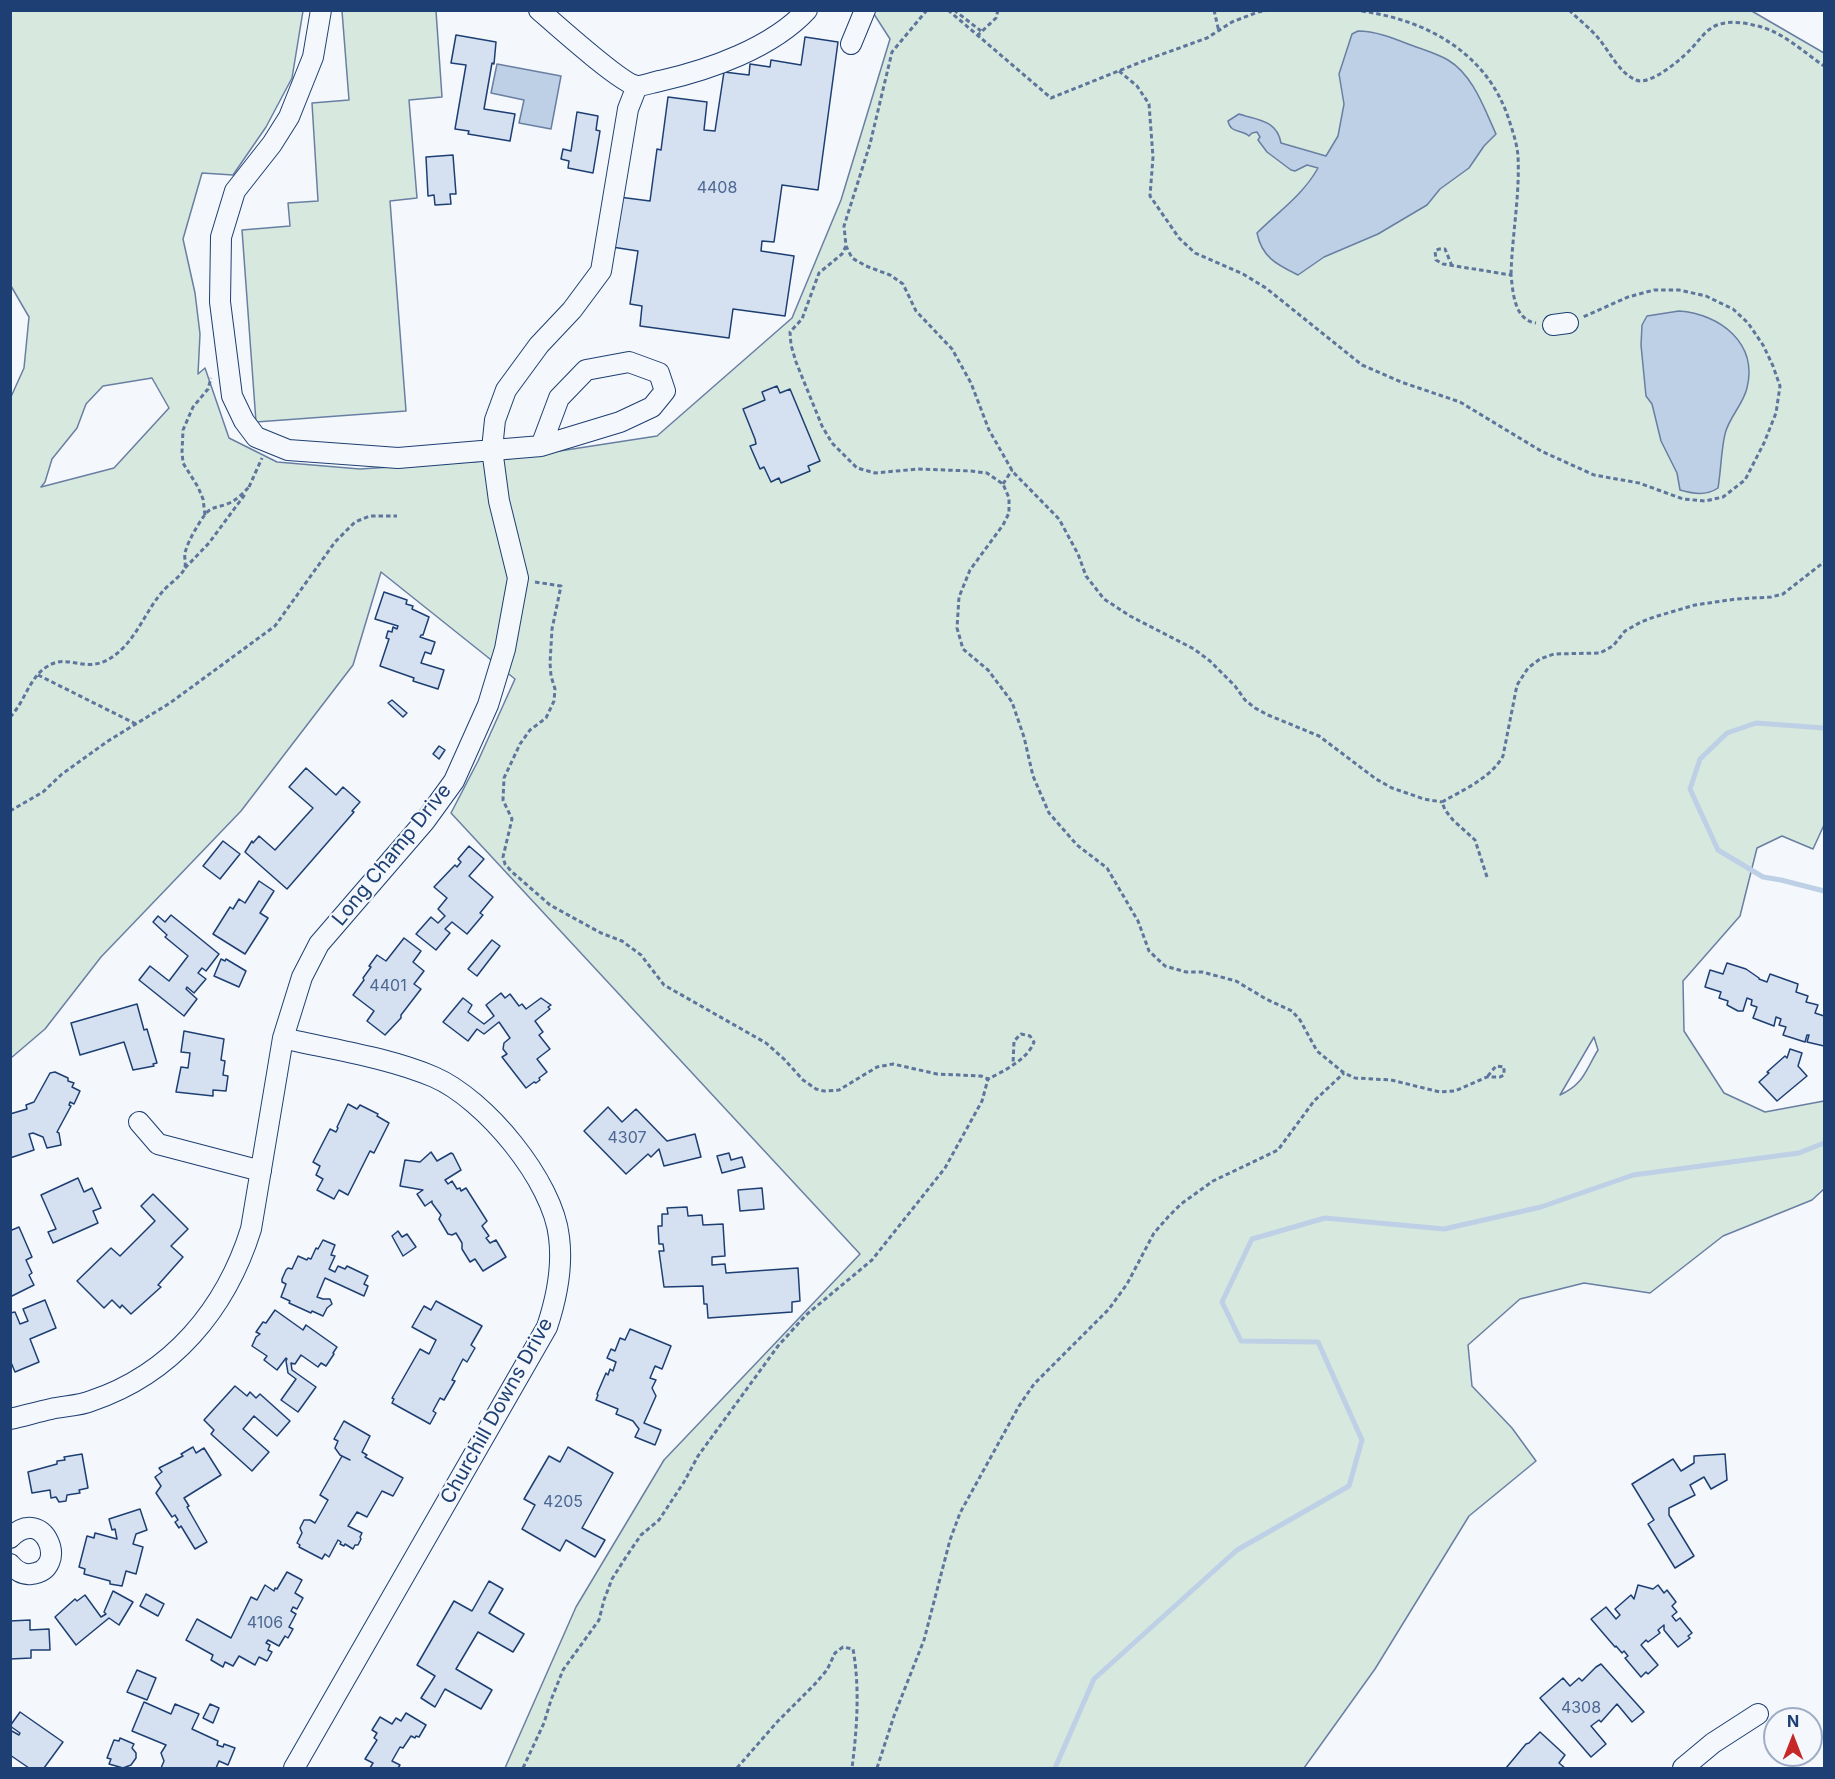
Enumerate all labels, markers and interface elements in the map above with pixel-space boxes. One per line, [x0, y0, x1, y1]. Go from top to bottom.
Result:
house number: 4408 [697, 178, 737, 198]
street label: Long Champ Drive [327, 779, 457, 931]
house number: 4401 [369, 976, 407, 996]
house number: 4307 [607, 1128, 647, 1148]
street label: Churchill Downs Drive [436, 1314, 558, 1508]
house number: 4205 [543, 1492, 583, 1512]
house number: 4106 [247, 1613, 283, 1633]
house number: 4308 [1561, 1698, 1601, 1718]
north arrow [1763, 1707, 1823, 1767]
text: N [1787, 1711, 1799, 1731]

